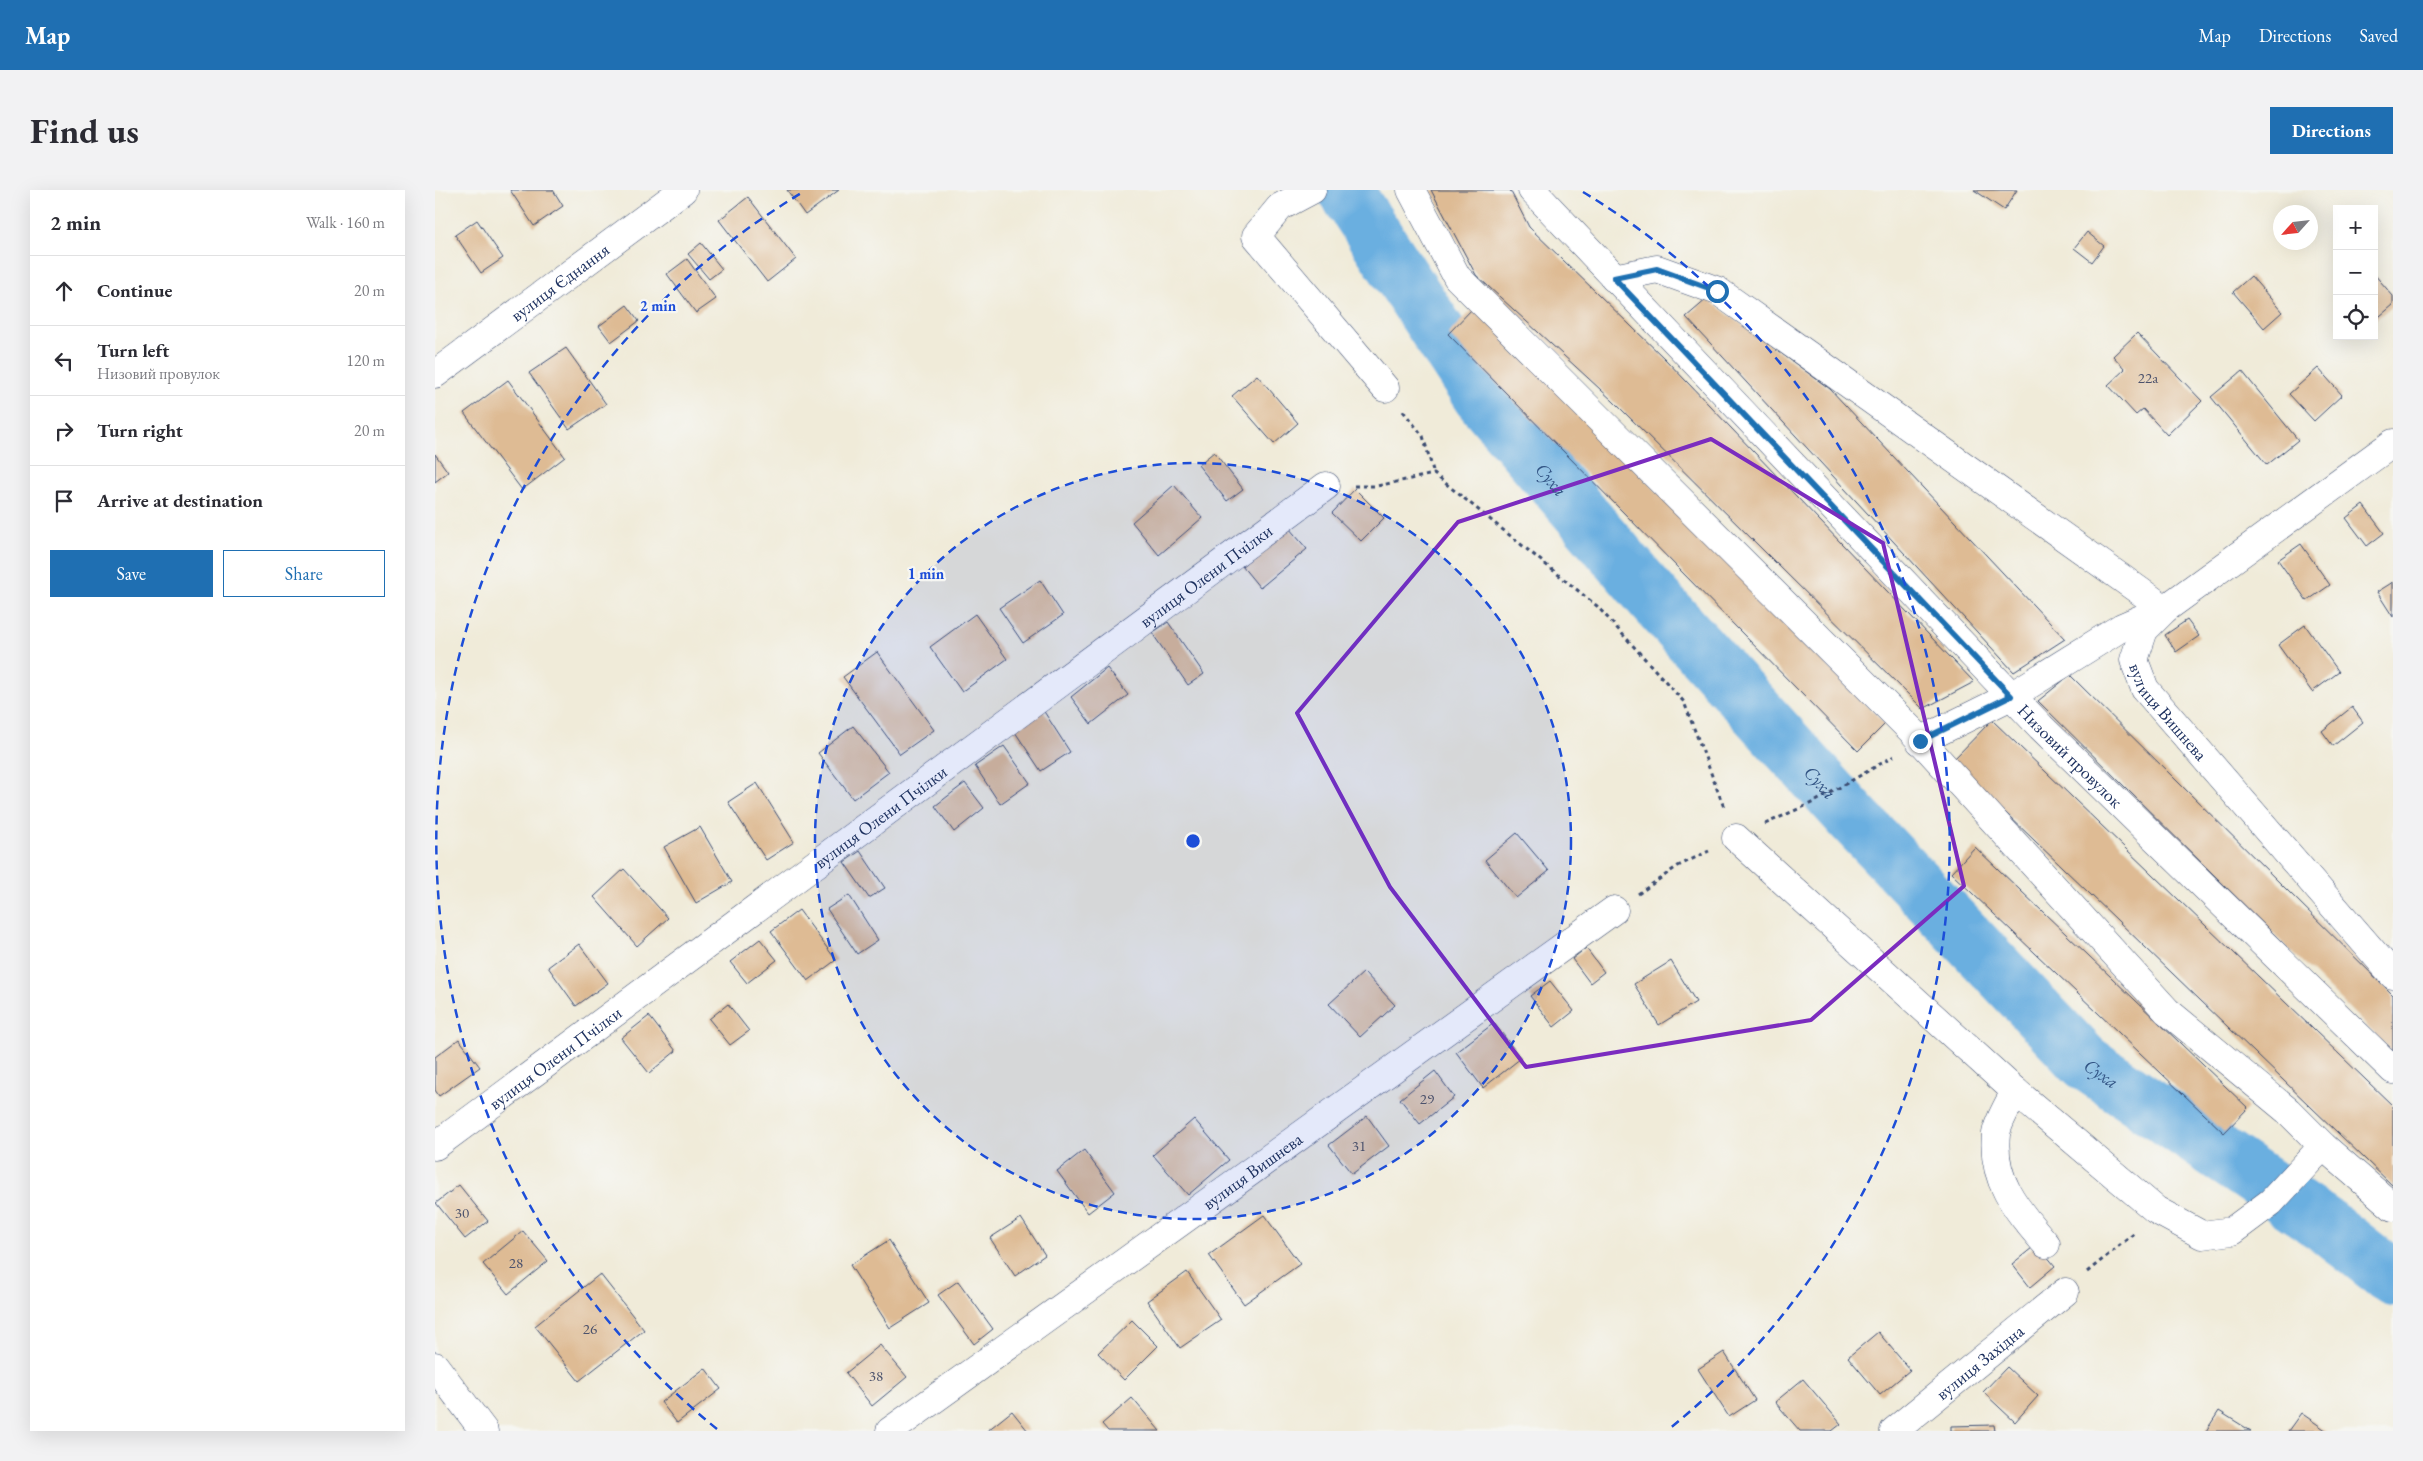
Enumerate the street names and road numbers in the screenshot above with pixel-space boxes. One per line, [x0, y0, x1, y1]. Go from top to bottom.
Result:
street label: вулиця Єднання [506, 237, 613, 326]
street label: вулиця Олени Пчілки [1135, 518, 1277, 632]
street label: вулиця Вишнева [2125, 659, 2214, 766]
street label: Низовий провулок [2013, 699, 2128, 813]
street label: вулиця Олени Пчілки [809, 759, 952, 873]
street label: вулиця Олени Пчілки [484, 1000, 626, 1114]
street label: вулиця Вишнева [1198, 1126, 1307, 1214]
street label: вулиця Західна [1930, 1318, 2029, 1404]

